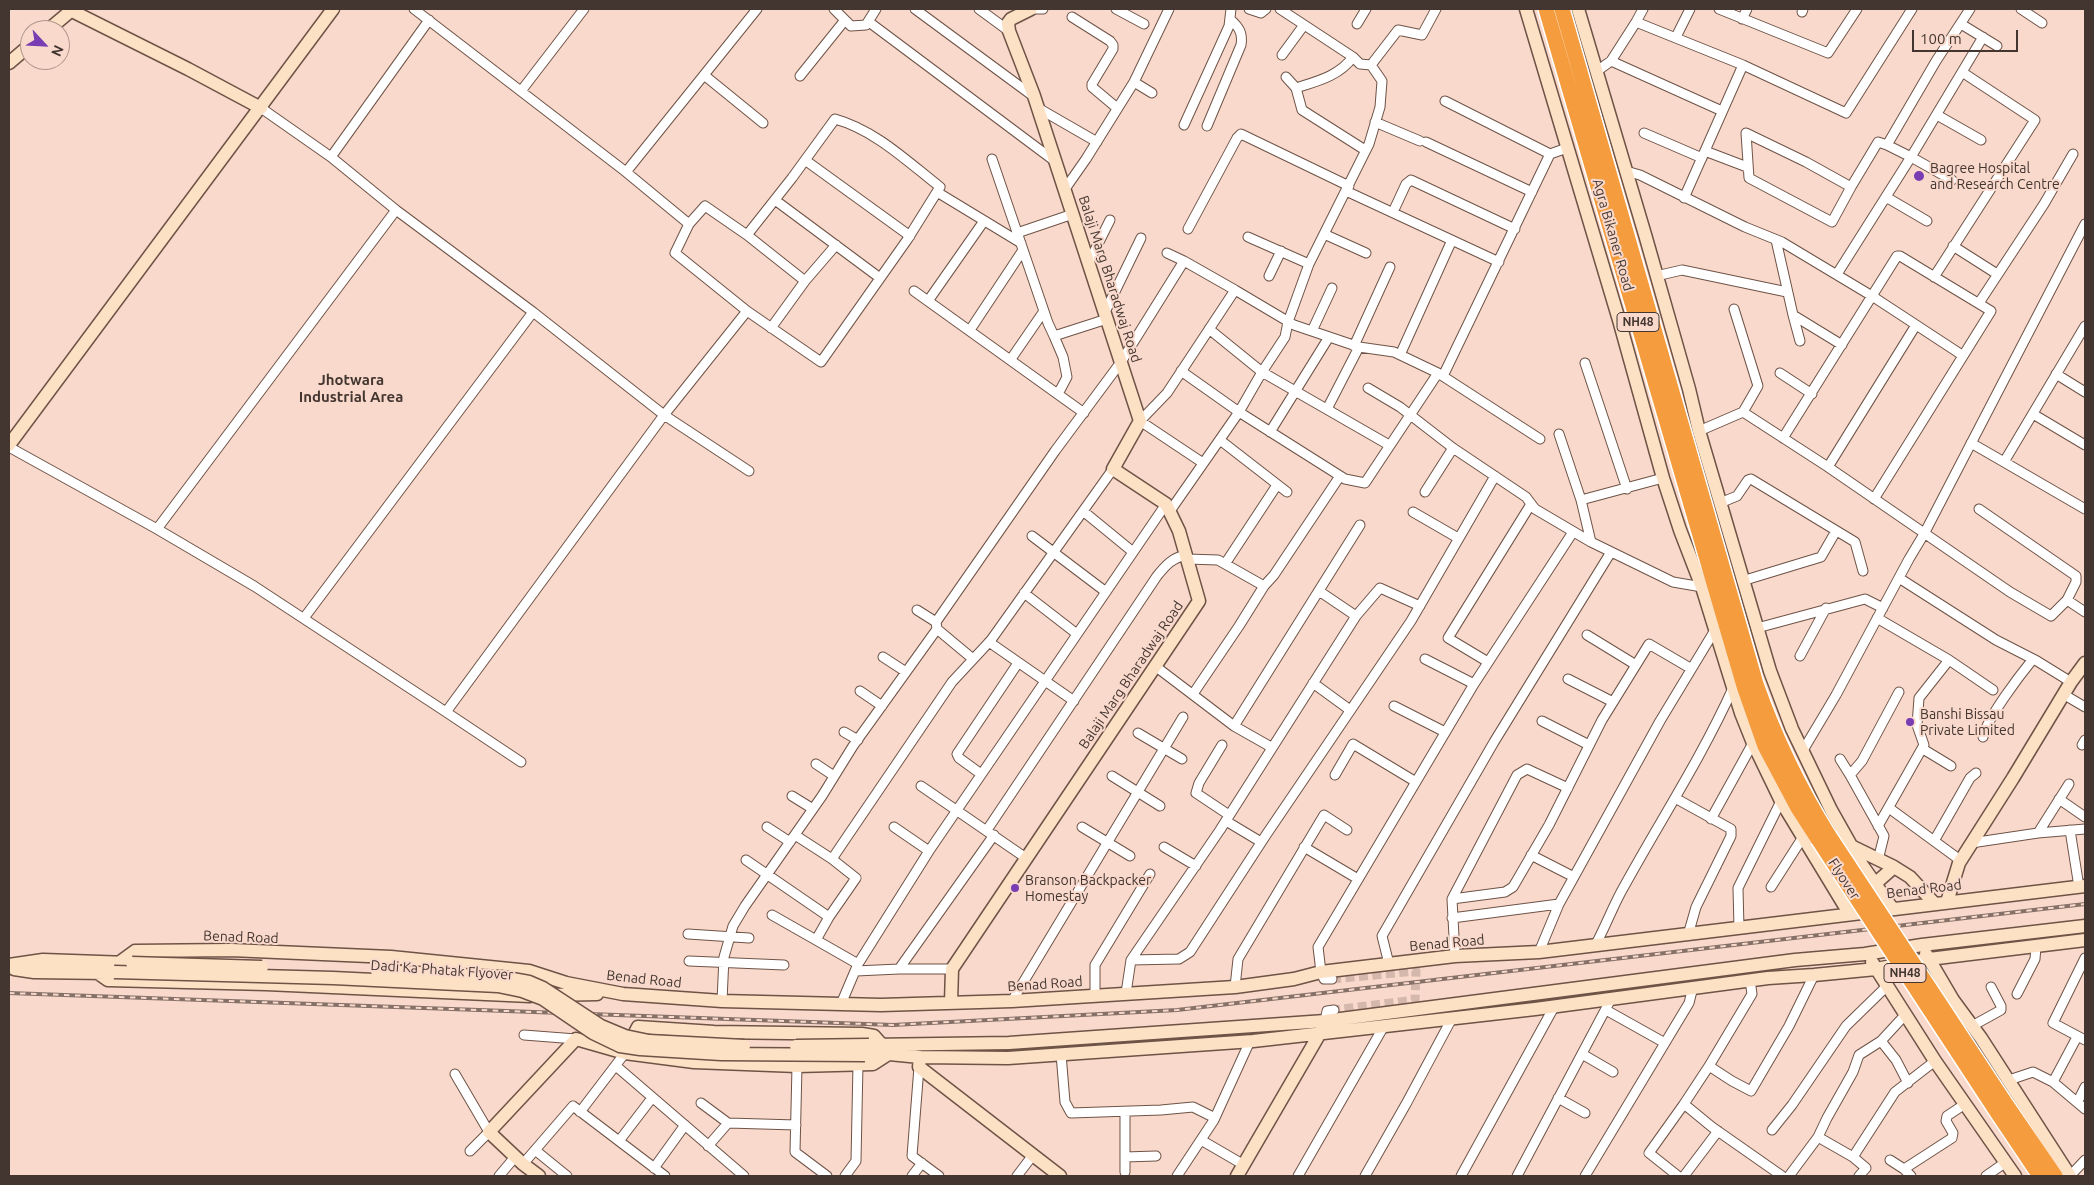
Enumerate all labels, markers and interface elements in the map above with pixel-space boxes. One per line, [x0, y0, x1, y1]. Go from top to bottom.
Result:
north arrow [20, 20, 70, 70]
scale bar [1914, 20, 2020, 52]
text: 100 m [1920, 30, 1962, 47]
text: N [48, 43, 67, 59]
place label: Bagree Hospital and Research Centre [1930, 160, 2060, 192]
marker: Bagree Hospital and Research Centre [1912, 169, 1926, 183]
street label: Agra Bikaner Road [1589, 177, 1637, 293]
street label: Balaji Marg Bharadwaj Road [1075, 193, 1145, 365]
road number: NH48 [1617, 313, 1659, 332]
district label: Jhotwara Industrial Area [299, 371, 403, 406]
street label: Balaji Marg Bharadwaj Road [1075, 598, 1187, 752]
place label: Banshi Bissau Private Limited [1920, 706, 2015, 739]
marker: Banshi Bissau Private Limited [1904, 716, 1916, 728]
street label: Flyover [1824, 855, 1864, 903]
place label: Branson Backpacker Homestay [1025, 872, 1151, 904]
street label: Benad Road [1886, 876, 1962, 902]
marker: Branson Backpacker Homestay [1009, 882, 1021, 894]
street label: Benad Road [203, 927, 279, 947]
street label: Benad Road [1409, 931, 1485, 955]
street label: Dadi Ka Phatak Flyover [370, 957, 514, 983]
road number: NH48 [1884, 964, 1926, 982]
street label: Benad Road [606, 967, 682, 991]
street label: Benad Road [1007, 973, 1083, 995]

